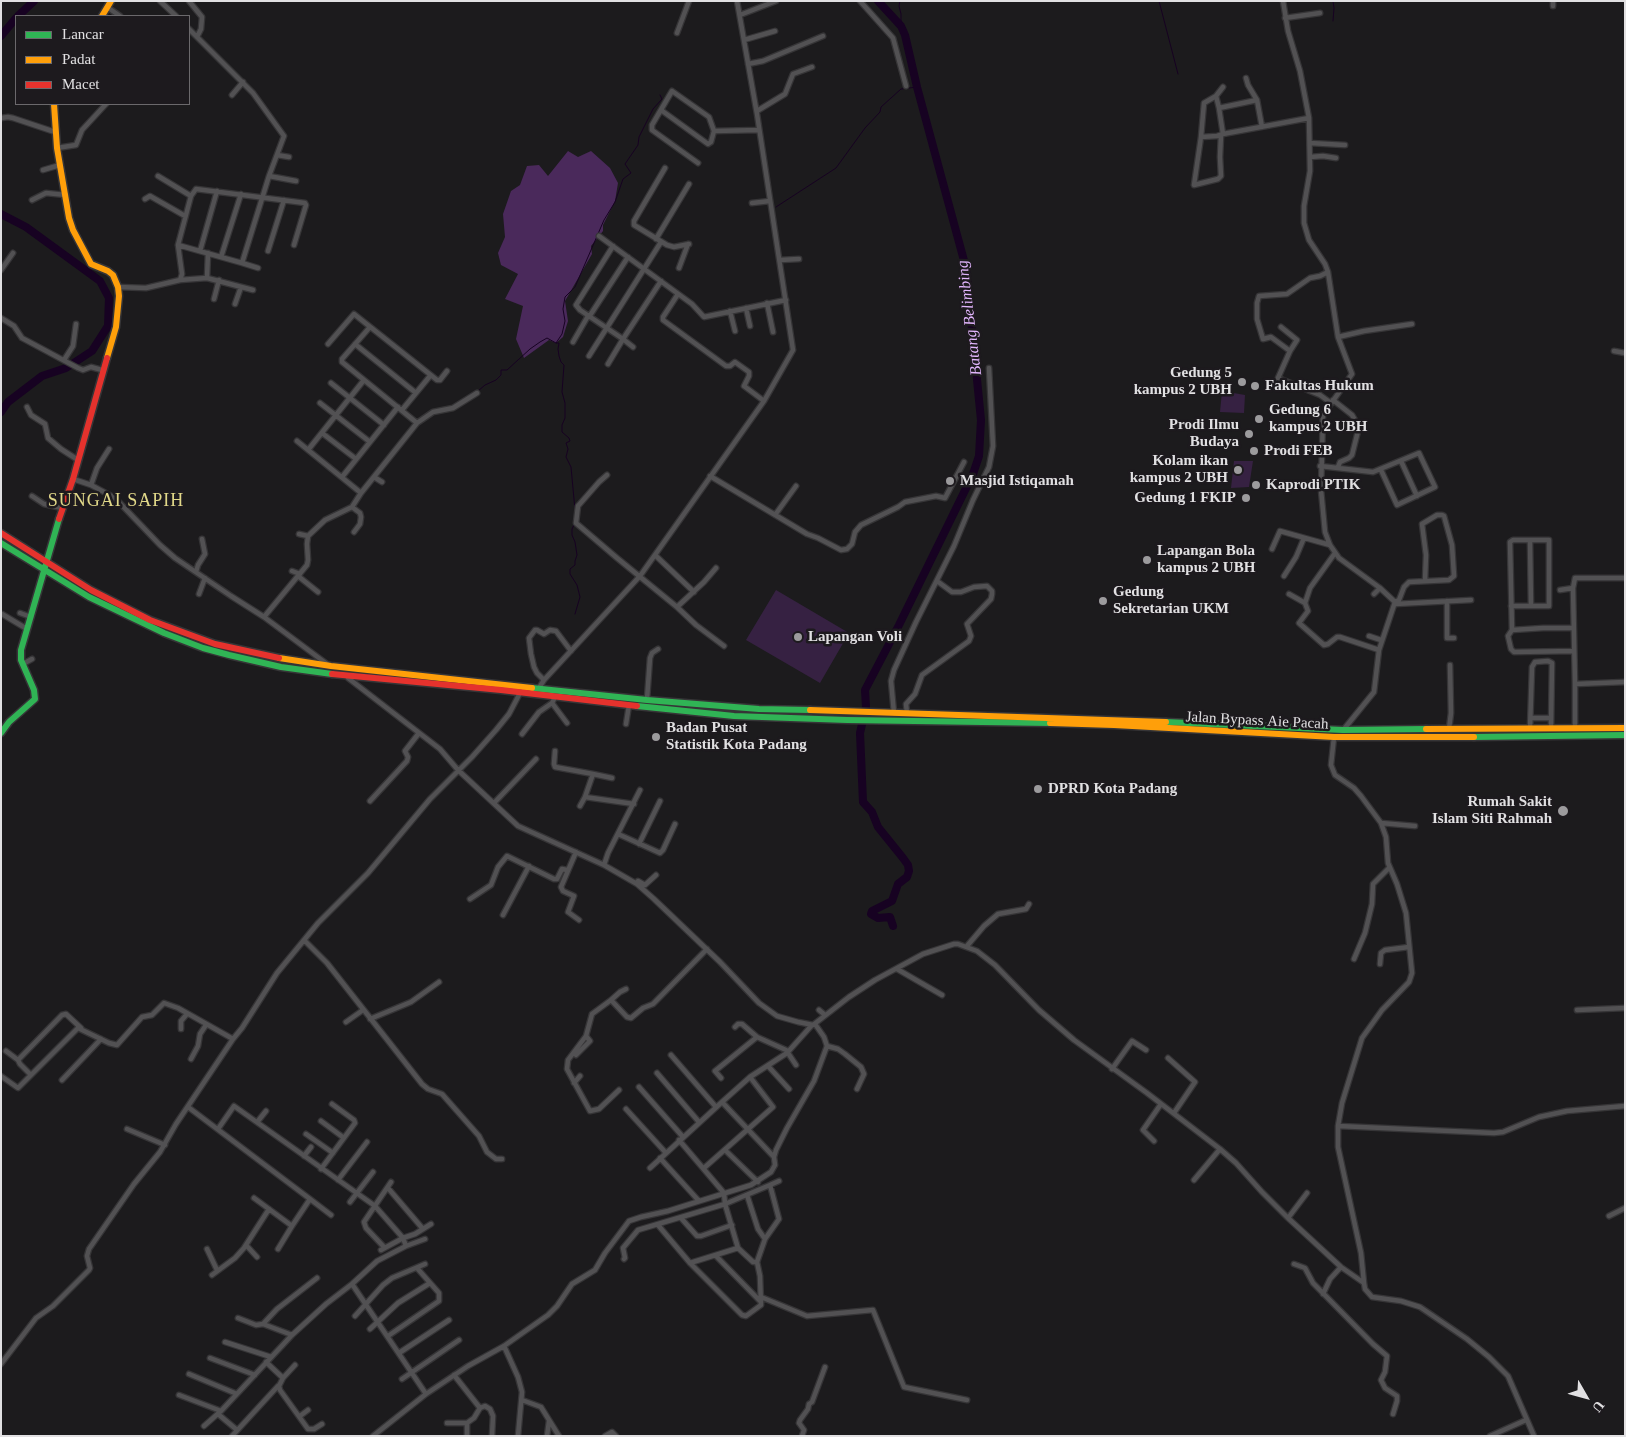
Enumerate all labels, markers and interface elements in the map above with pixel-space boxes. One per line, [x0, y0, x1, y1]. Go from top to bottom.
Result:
legend [15, 15, 190, 105]
text: Lancar [62, 26, 104, 42]
text: Padat [62, 51, 95, 67]
text: Macet [62, 76, 99, 92]
water label: Batang Belimbing [953, 259, 987, 377]
place label: Gedung 5 kampus 2 UBH [1134, 364, 1232, 399]
marker: Gedung 5 kampus 2 UBH [1236, 376, 1248, 388]
place label: Fakultas Hukum [1265, 377, 1374, 395]
marker: Fakultas Hukum [1249, 380, 1261, 392]
place label: Gedung 6 kampus 2 UBH [1269, 401, 1367, 436]
marker: Gedung 6 kampus 2 UBH [1253, 413, 1265, 425]
place label: Prodi Ilmu Budaya [1169, 416, 1239, 451]
marker: Prodi Ilmu Budaya [1243, 428, 1255, 440]
place label: Prodi FEB [1264, 442, 1332, 460]
marker: Prodi FEB [1248, 445, 1260, 457]
place label: Kolam ikan kampus 2 UBH [1130, 452, 1228, 487]
marker: Kolam ikan kampus 2 UBH [1232, 464, 1244, 476]
place label: Masjid Istiqamah [960, 472, 1074, 490]
marker: Masjid Istiqamah [944, 475, 956, 487]
place label: Kaprodi PTIK [1266, 476, 1360, 494]
marker: Kaprodi PTIK [1250, 479, 1262, 491]
place label: Gedung 1 FKIP [1134, 489, 1236, 507]
district label: SUNGAI SAPIH [46, 490, 186, 512]
marker: Gedung 1 FKIP [1240, 492, 1252, 504]
place label: Lapangan Bola kampus 2 UBH [1157, 542, 1255, 577]
marker: Lapangan Bola kampus 2 UBH [1141, 554, 1153, 566]
place label: Gedung Sekretarian UKM [1113, 583, 1229, 618]
marker: Gedung Sekretarian UKM [1097, 595, 1109, 607]
place label: Lapangan Voli [808, 628, 902, 646]
marker: Lapangan Voli [792, 631, 804, 643]
street label: Jalan Bypass Aie Pacah [1185, 708, 1329, 734]
place label: Badan Pusat Statistik Kota Padang [666, 719, 807, 754]
marker: Badan Pusat Statistik Kota Padang [650, 731, 662, 743]
place label: DPRD Kota Padang [1048, 780, 1177, 798]
marker: DPRD Kota Padang [1032, 783, 1044, 795]
place label: Rumah Sakit Islam Siti Rahmah [1432, 793, 1552, 828]
marker: Rumah Sakit Islam Siti Rahmah [1556, 804, 1570, 818]
north arrow [1561, 1372, 1611, 1422]
text: U [1589, 1398, 1607, 1415]

